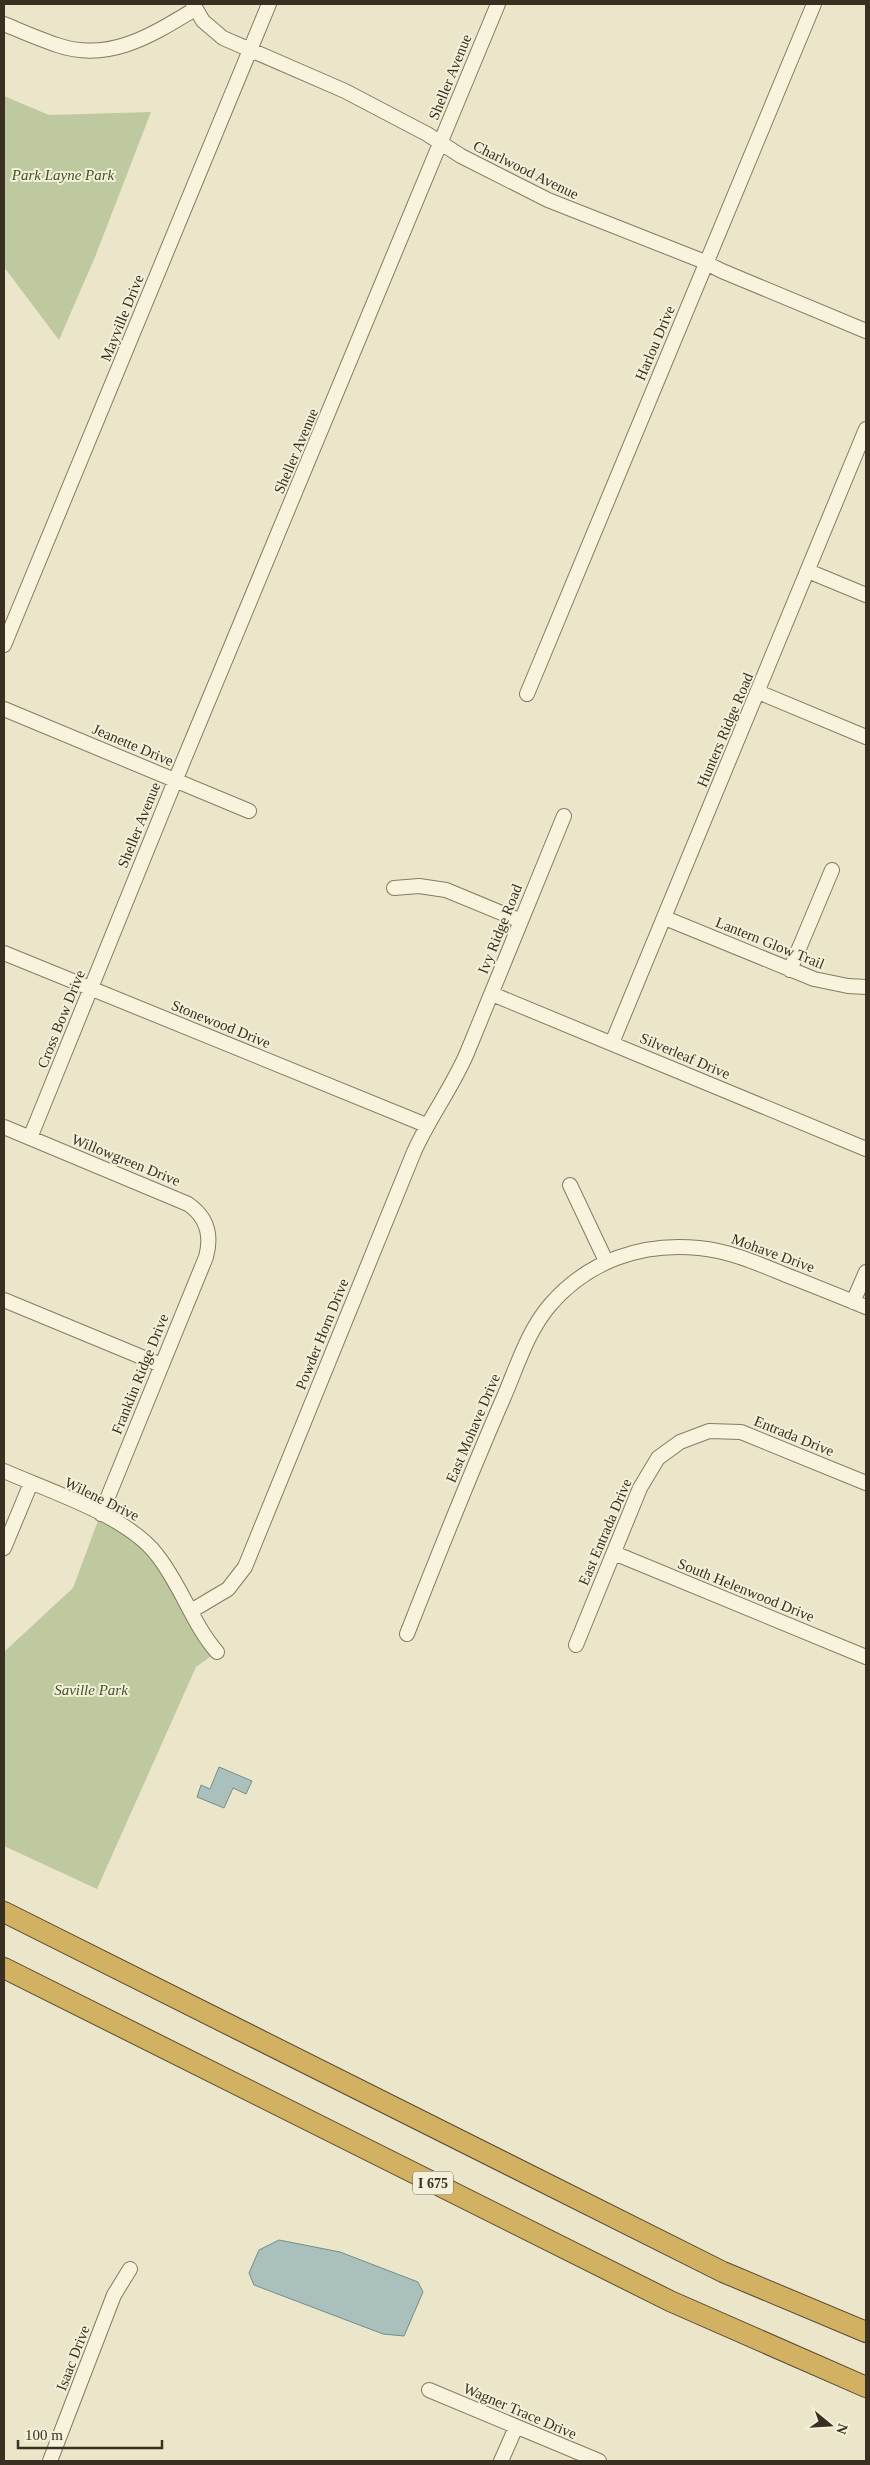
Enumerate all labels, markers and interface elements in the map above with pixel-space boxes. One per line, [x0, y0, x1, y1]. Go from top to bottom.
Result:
street label: Sheller Avenue [426, 32, 475, 122]
street label: Charlwood Avenue [471, 138, 582, 203]
park label: Park Layne Park [11, 167, 115, 183]
street label: Mayville Drive [97, 272, 147, 364]
street label: Harlou Drive [632, 303, 678, 383]
street label: Sheller Avenue [271, 406, 321, 496]
street label: Hunters Ridge Road [694, 670, 756, 789]
street label: Jeanette Drive [90, 721, 176, 769]
street label: Sheller Avenue [115, 780, 164, 870]
street label: Ivy Ridge Road [475, 882, 525, 976]
street label: Lantern Glow Trail [713, 914, 827, 972]
street label: Cross Bow Drive [34, 967, 88, 1070]
street label: Stonewood Drive [169, 997, 273, 1051]
street label: Silverleaf Drive [638, 1030, 733, 1082]
street label: Willowgreen Drive [69, 1131, 183, 1189]
street label: Mohave Drive [729, 1231, 817, 1276]
street label: Powder Horn Drive [292, 1276, 352, 1392]
street label: Franklin Ridge Drive [109, 1311, 172, 1436]
street label: East Mohave Drive [443, 1371, 503, 1485]
street label: Entrada Drive [752, 1413, 837, 1459]
street label: Wilene Drive [62, 1474, 142, 1524]
street label: East Entrada Drive [575, 1476, 635, 1588]
street label: South Helenwood Drive [675, 1555, 817, 1625]
park label: Saville Park [54, 1682, 128, 1698]
road number: I 675 [413, 2172, 453, 2194]
street label: Isaac Drive [53, 2323, 93, 2393]
street label: Wagner Trace Drive [461, 2380, 579, 2442]
north arrow [805, 2400, 855, 2450]
scale bar [18, 2418, 161, 2450]
text: N [833, 2422, 851, 2436]
text: 100 m [25, 2427, 63, 2443]

